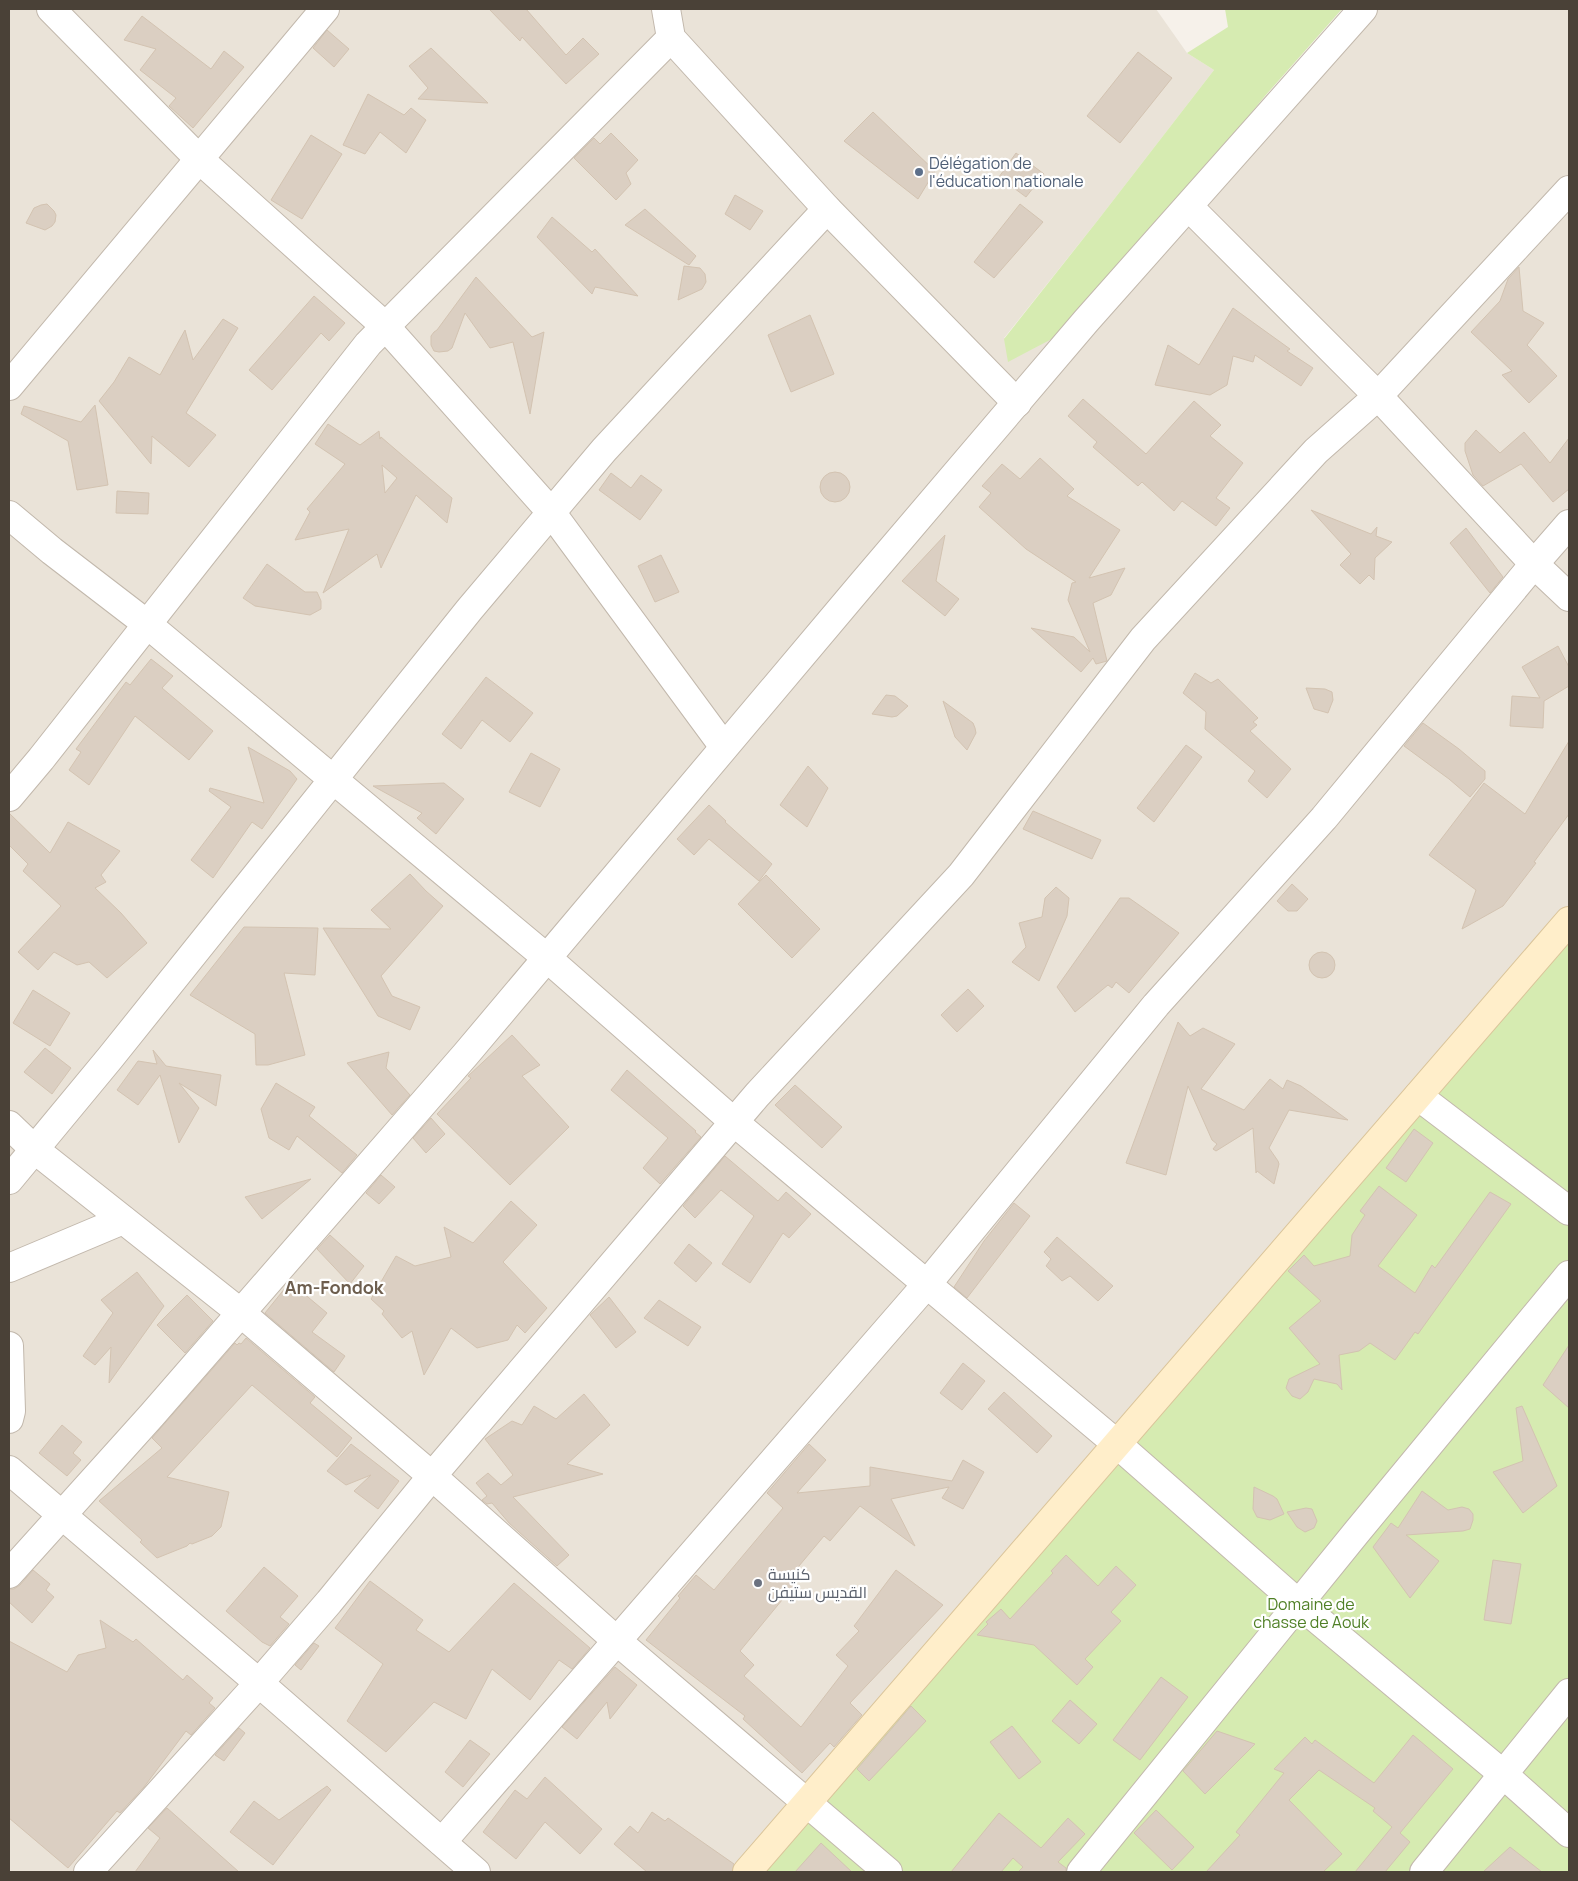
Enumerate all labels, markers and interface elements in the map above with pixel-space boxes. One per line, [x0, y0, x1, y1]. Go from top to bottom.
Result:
place label: Délégation de l'éducation nationale [929, 152, 1084, 192]
marker: Délégation de l'éducation nationale [913, 166, 925, 178]
district label: Am-Fondok [284, 1275, 385, 1299]
place label: كنيسة القديس ستيفن [768, 1563, 867, 1603]
marker: كنيسة القديس ستيفن [752, 1577, 764, 1589]
park label: Domaine de chasse de Aouk [1253, 1593, 1370, 1633]

